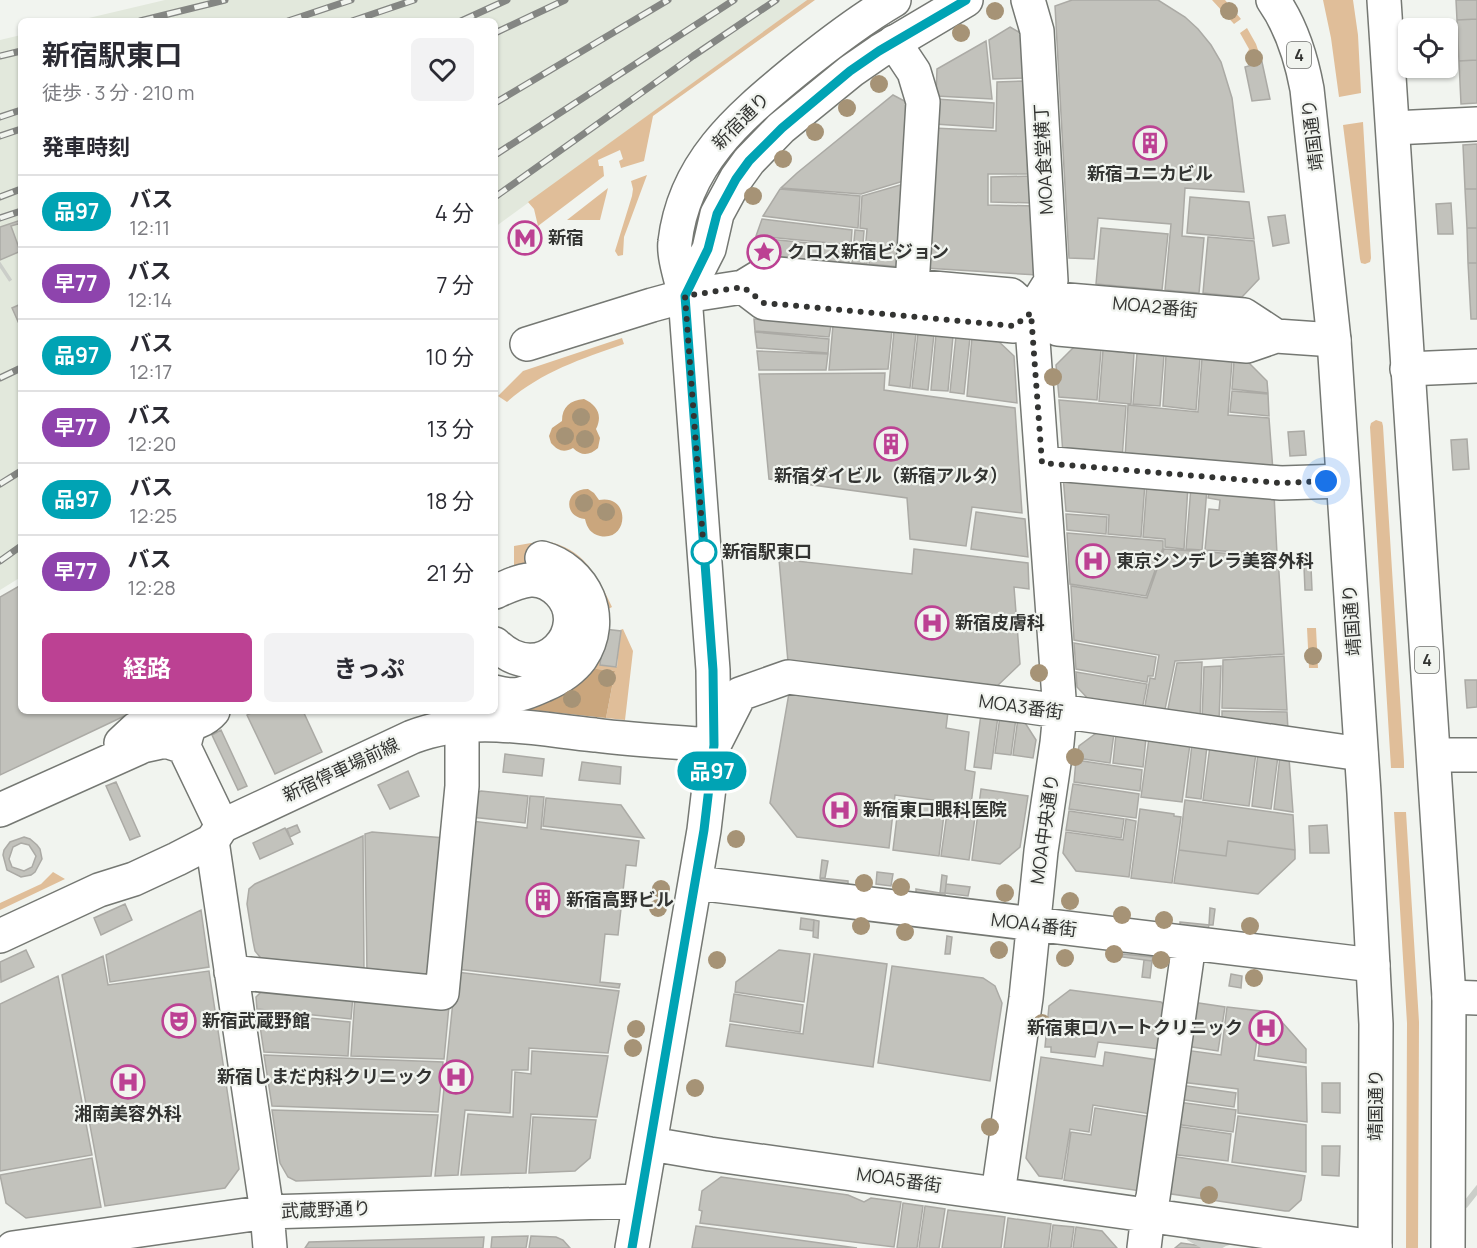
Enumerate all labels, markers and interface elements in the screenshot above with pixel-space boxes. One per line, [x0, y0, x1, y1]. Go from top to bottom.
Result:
map controls [1398, 18, 1458, 78]
button: locate [1398, 18, 1458, 78]
text: 新宿駅東口 [42, 35, 182, 73]
button: heart [411, 38, 474, 101]
road number: 4 [1287, 42, 1311, 68]
text: 徒歩 · 3 分 · 210 m [42, 79, 194, 106]
street label: 新宿通り [706, 86, 774, 154]
street label: 靖国通り [1296, 98, 1328, 172]
street label: MOA食堂横丁 [1028, 103, 1058, 215]
building icon: 新宿ユニカビル [1132, 125, 1168, 161]
text: 発車時刻 [42, 132, 130, 162]
place label: 新宿ユニカビル [1087, 161, 1213, 185]
text: バス [129, 184, 173, 214]
text: 品97 [54, 197, 99, 225]
text: 4 分 [435, 198, 474, 228]
text: 12:11 [129, 214, 170, 241]
metro station icon: 新宿 [507, 220, 543, 256]
place label: 新宿 [548, 225, 584, 249]
place icon: クロス新宿ビジョン [746, 234, 782, 270]
place label: クロス新宿ビジョン [787, 239, 949, 263]
text: バス [128, 256, 172, 286]
text: 早77 [54, 269, 98, 297]
text: 7 分 [437, 270, 474, 300]
text: 12:14 [128, 286, 172, 313]
street label: MOA2番街 [1111, 290, 1199, 322]
text: バス [129, 328, 173, 358]
text: 品97 [54, 341, 99, 369]
text: 10 分 [426, 342, 474, 372]
text: 12:17 [129, 358, 172, 385]
text: バス [128, 400, 172, 430]
text: 早77 [54, 413, 98, 441]
text: 13 分 [427, 414, 474, 444]
building icon: 新宿ダイビル（新宿アルタ） [873, 426, 909, 462]
text: 12:20 [128, 430, 176, 457]
place label: 新宿ダイビル（新宿アルタ） [774, 463, 1008, 487]
your location [1311, 466, 1341, 496]
text: バス [129, 472, 173, 502]
text: 品97 [54, 485, 99, 513]
text: 18 分 [426, 486, 474, 516]
text: 12:25 [129, 502, 177, 529]
marker: 新宿駅東口 [691, 539, 717, 565]
place label: 新宿駅東口 [722, 539, 812, 563]
hospital icon: 東京シンデレラ美容外科 [1075, 543, 1111, 579]
text: バス [128, 544, 172, 574]
place label: 東京シンデレラ美容外科 [1116, 548, 1314, 572]
text: 早77 [54, 557, 98, 585]
text: 21 分 [426, 558, 474, 588]
text: 12:28 [128, 574, 176, 601]
street label: 靖国通り [1337, 583, 1365, 657]
hospital icon: 新宿皮膚科 [914, 605, 950, 641]
place label: 新宿皮膚科 [955, 610, 1045, 634]
button: 経路 [42, 633, 252, 702]
button: きっぷ [264, 633, 474, 702]
road number: 4 [1415, 647, 1439, 673]
street label: MOA3番街 [977, 688, 1065, 724]
street label: 新宿停車場前線 [278, 732, 403, 807]
line badge: 品97 [678, 752, 746, 790]
text: 品97 [689, 757, 735, 785]
street label: MOA中央通り [1024, 772, 1064, 886]
hospital icon: 新宿東口眼科医院 [822, 792, 858, 828]
place label: 新宿東口眼科医院 [863, 797, 1007, 821]
building icon: 新宿高野ビル [525, 882, 561, 918]
place label: 新宿高野ビル [566, 887, 674, 911]
street label: MOA4番街 [990, 907, 1078, 941]
theatre icon: 新宿武蔵野館 [161, 1003, 197, 1039]
place label: 新宿武蔵野館 [202, 1008, 310, 1032]
hospital icon: 新宿東口ハートクリニック [1248, 1010, 1284, 1046]
place label: 新宿東口ハートクリニック [1027, 1015, 1243, 1039]
hospital icon: 新宿しまだ内科クリニック [438, 1059, 474, 1095]
hospital icon: 湘南美容外科 [110, 1064, 146, 1100]
place label: 新宿しまだ内科クリニック [217, 1064, 433, 1088]
street label: 靖国通り [1363, 1069, 1387, 1141]
place label: 湘南美容外科 [74, 1101, 182, 1125]
street label: MOA5番街 [855, 1161, 943, 1197]
street label: 武蔵野通り [281, 1195, 371, 1223]

